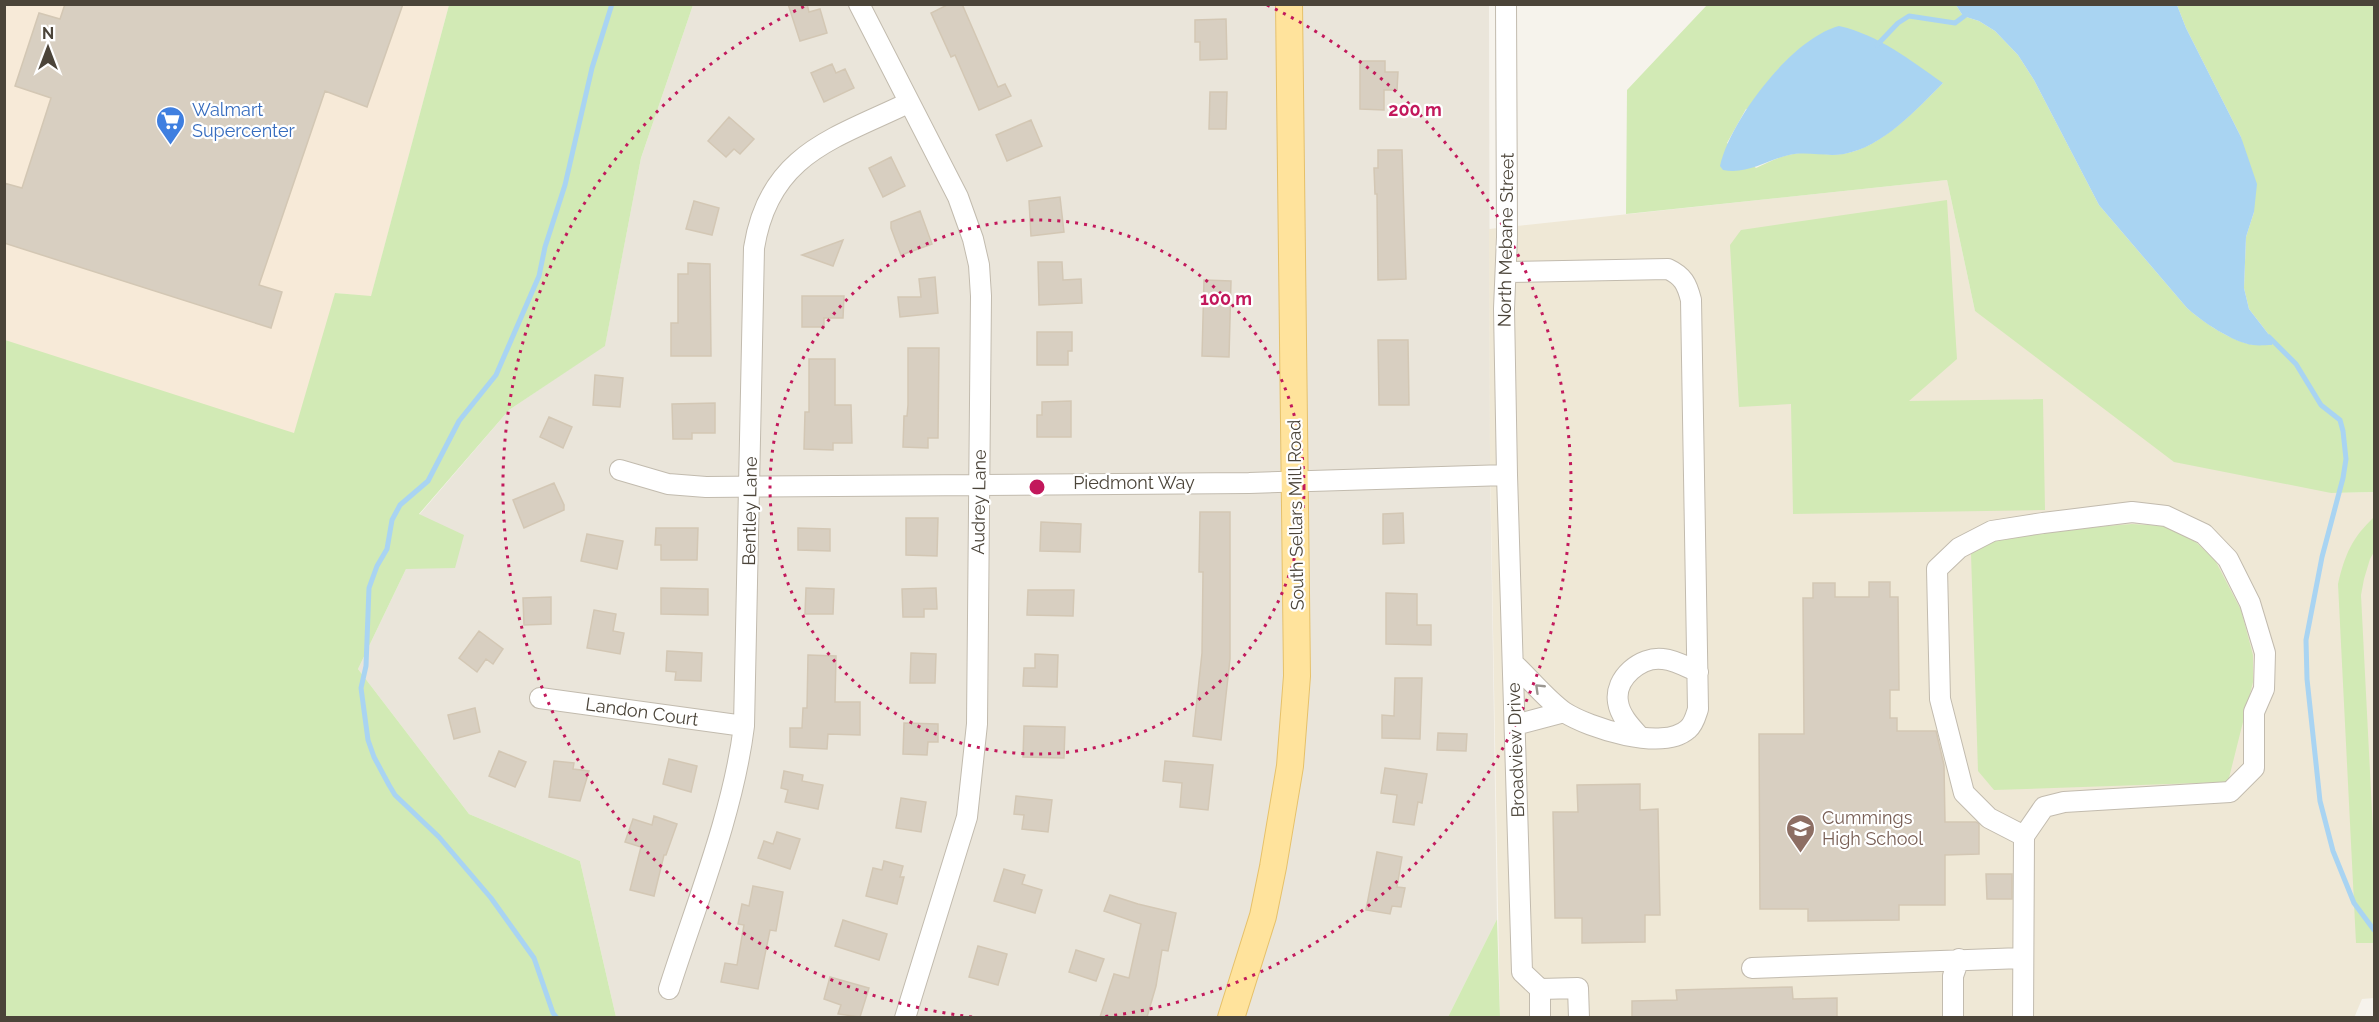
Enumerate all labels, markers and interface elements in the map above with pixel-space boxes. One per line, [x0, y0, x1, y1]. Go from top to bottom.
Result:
north arrow [18, 18, 78, 78]
text: N [42, 24, 54, 43]
place label: Walmart Supercenter [192, 99, 296, 141]
text: 200 m [1388, 99, 1442, 120]
supermarket icon: Walmart Supercenter [155, 104, 187, 146]
street label: North Mebane Street [1493, 153, 1518, 327]
text: 100 m [1200, 288, 1252, 309]
street label: South Sellars Mill Road [1283, 419, 1308, 611]
street label: Audrey Lane [967, 449, 990, 555]
street label: Bentley Lane [738, 456, 761, 566]
street label: Piedmont Way [1073, 472, 1195, 493]
centre of rings [1027, 477, 1047, 497]
street label: Broadview Drive [1503, 682, 1528, 818]
one-way arrow [1535, 684, 1546, 695]
street label: Landon Court [584, 693, 700, 730]
place label: Cummings High School [1822, 807, 1923, 849]
school or university icon: Cummings High School [1785, 812, 1817, 854]

